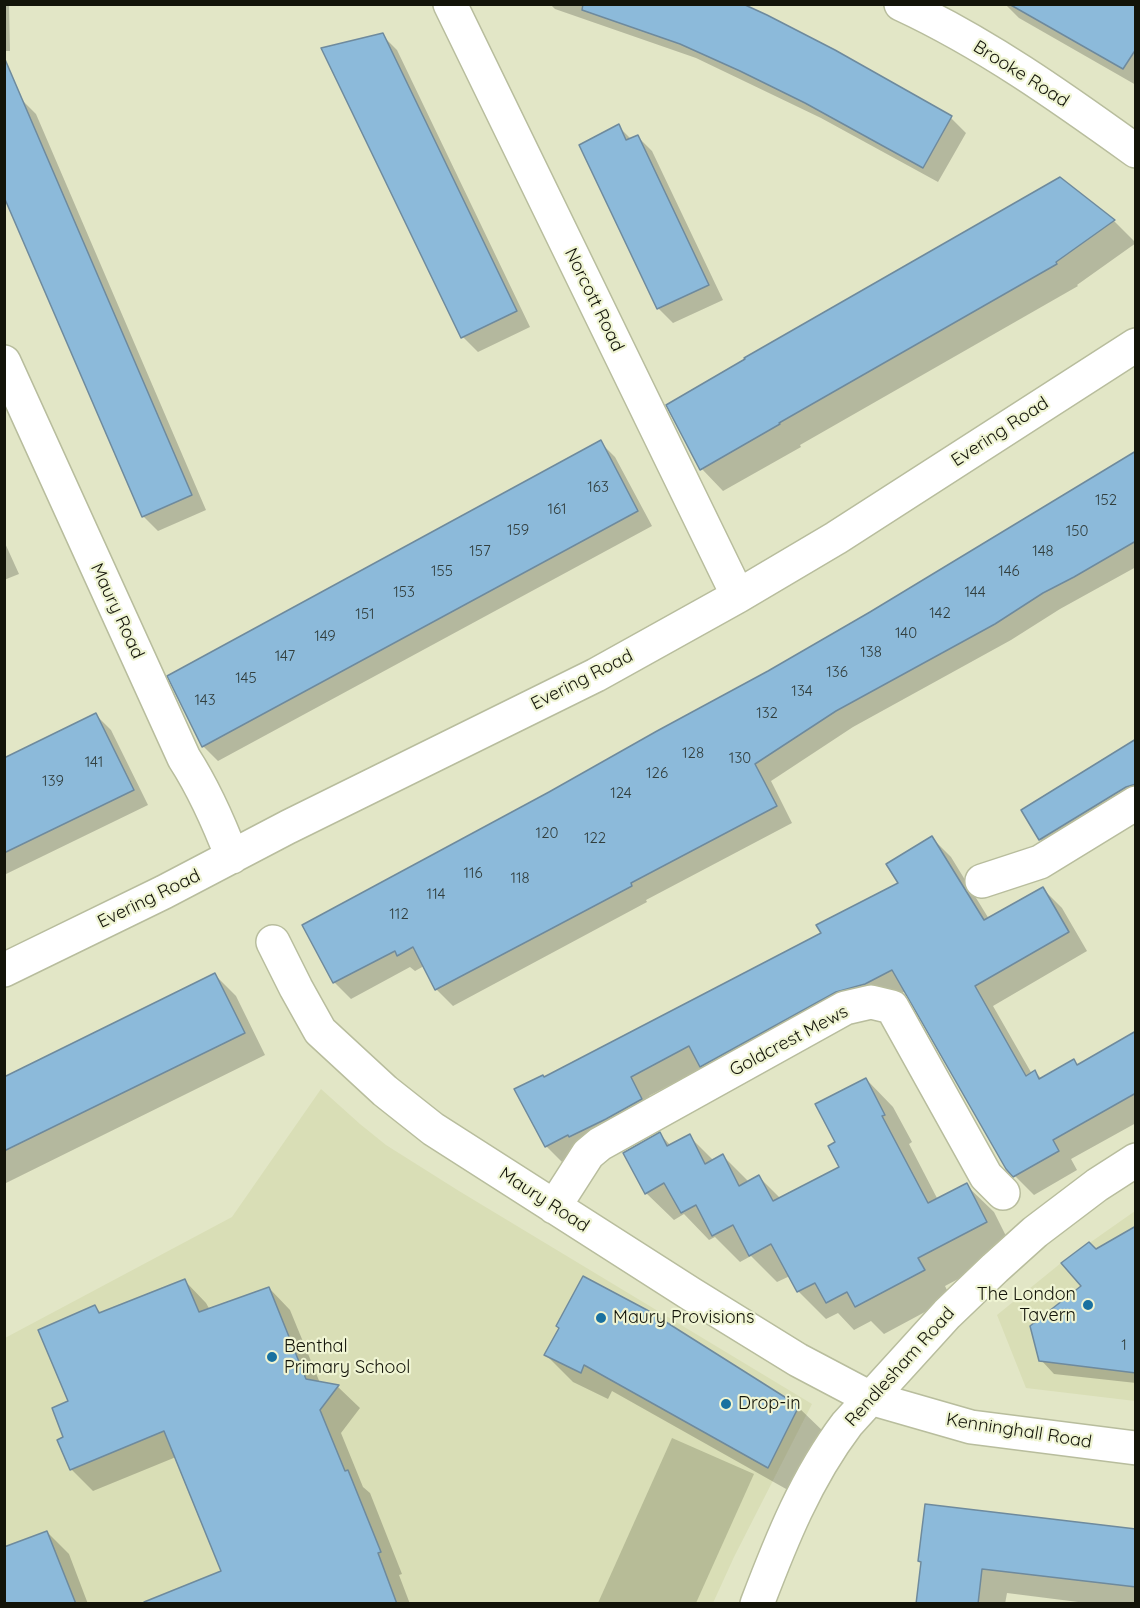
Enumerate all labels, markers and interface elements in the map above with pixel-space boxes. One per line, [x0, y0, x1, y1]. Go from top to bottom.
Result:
street label: Brooke Road [969, 36, 1073, 112]
street label: Norcott Road [560, 245, 628, 355]
street label: Evering Road [947, 393, 1053, 471]
house number: 163 [587, 478, 609, 496]
house number: 152 [1095, 491, 1117, 509]
house number: 161 [547, 500, 567, 518]
house number: 159 [507, 521, 529, 539]
house number: 150 [1066, 522, 1088, 540]
house number: 157 [469, 542, 491, 560]
house number: 148 [1032, 542, 1054, 560]
street label: Maury Road [86, 560, 148, 662]
house number: 155 [431, 562, 453, 580]
house number: 146 [998, 562, 1020, 580]
house number: 153 [393, 583, 415, 601]
house number: 144 [964, 583, 986, 601]
house number: 142 [929, 604, 951, 622]
house number: 151 [355, 605, 375, 623]
house number: 140 [895, 624, 917, 642]
house number: 149 [314, 627, 336, 645]
house number: 138 [860, 643, 882, 661]
street label: Evering Road [527, 645, 637, 715]
house number: 147 [275, 647, 295, 665]
house number: 136 [826, 663, 848, 681]
house number: 145 [235, 669, 257, 687]
house number: 134 [791, 682, 813, 700]
house number: 143 [194, 691, 216, 709]
house number: 132 [756, 704, 778, 722]
house number: 128 [682, 744, 704, 762]
house number: 130 [729, 749, 751, 767]
house number: 141 [85, 753, 103, 771]
house number: 126 [646, 764, 668, 782]
house number: 139 [42, 772, 64, 790]
house number: 124 [610, 784, 632, 802]
house number: 120 [536, 824, 558, 842]
house number: 122 [584, 829, 606, 847]
house number: 116 [463, 864, 483, 882]
street label: Evering Road [94, 865, 204, 933]
house number: 118 [510, 869, 530, 887]
house number: 114 [427, 885, 445, 903]
house number: 112 [389, 905, 409, 923]
street label: Goldcrest Mews [726, 1001, 852, 1081]
street label: Maury Road [495, 1163, 593, 1237]
place label: The London Tavern [977, 1284, 1076, 1326]
marker: The London Tavern [1081, 1298, 1095, 1312]
street label: Rendlesham Road [841, 1303, 959, 1431]
place label: Maury Provisions [613, 1307, 754, 1329]
marker: Maury Provisions [594, 1311, 608, 1325]
place label: Benthal Primary School [284, 1336, 410, 1378]
house number: 1 [1121, 1336, 1127, 1354]
marker: Benthal Primary School [265, 1350, 279, 1364]
place label: Drop-in [738, 1393, 801, 1415]
marker: Drop-in [719, 1397, 733, 1411]
street label: Kenninghall Road [945, 1409, 1093, 1453]

